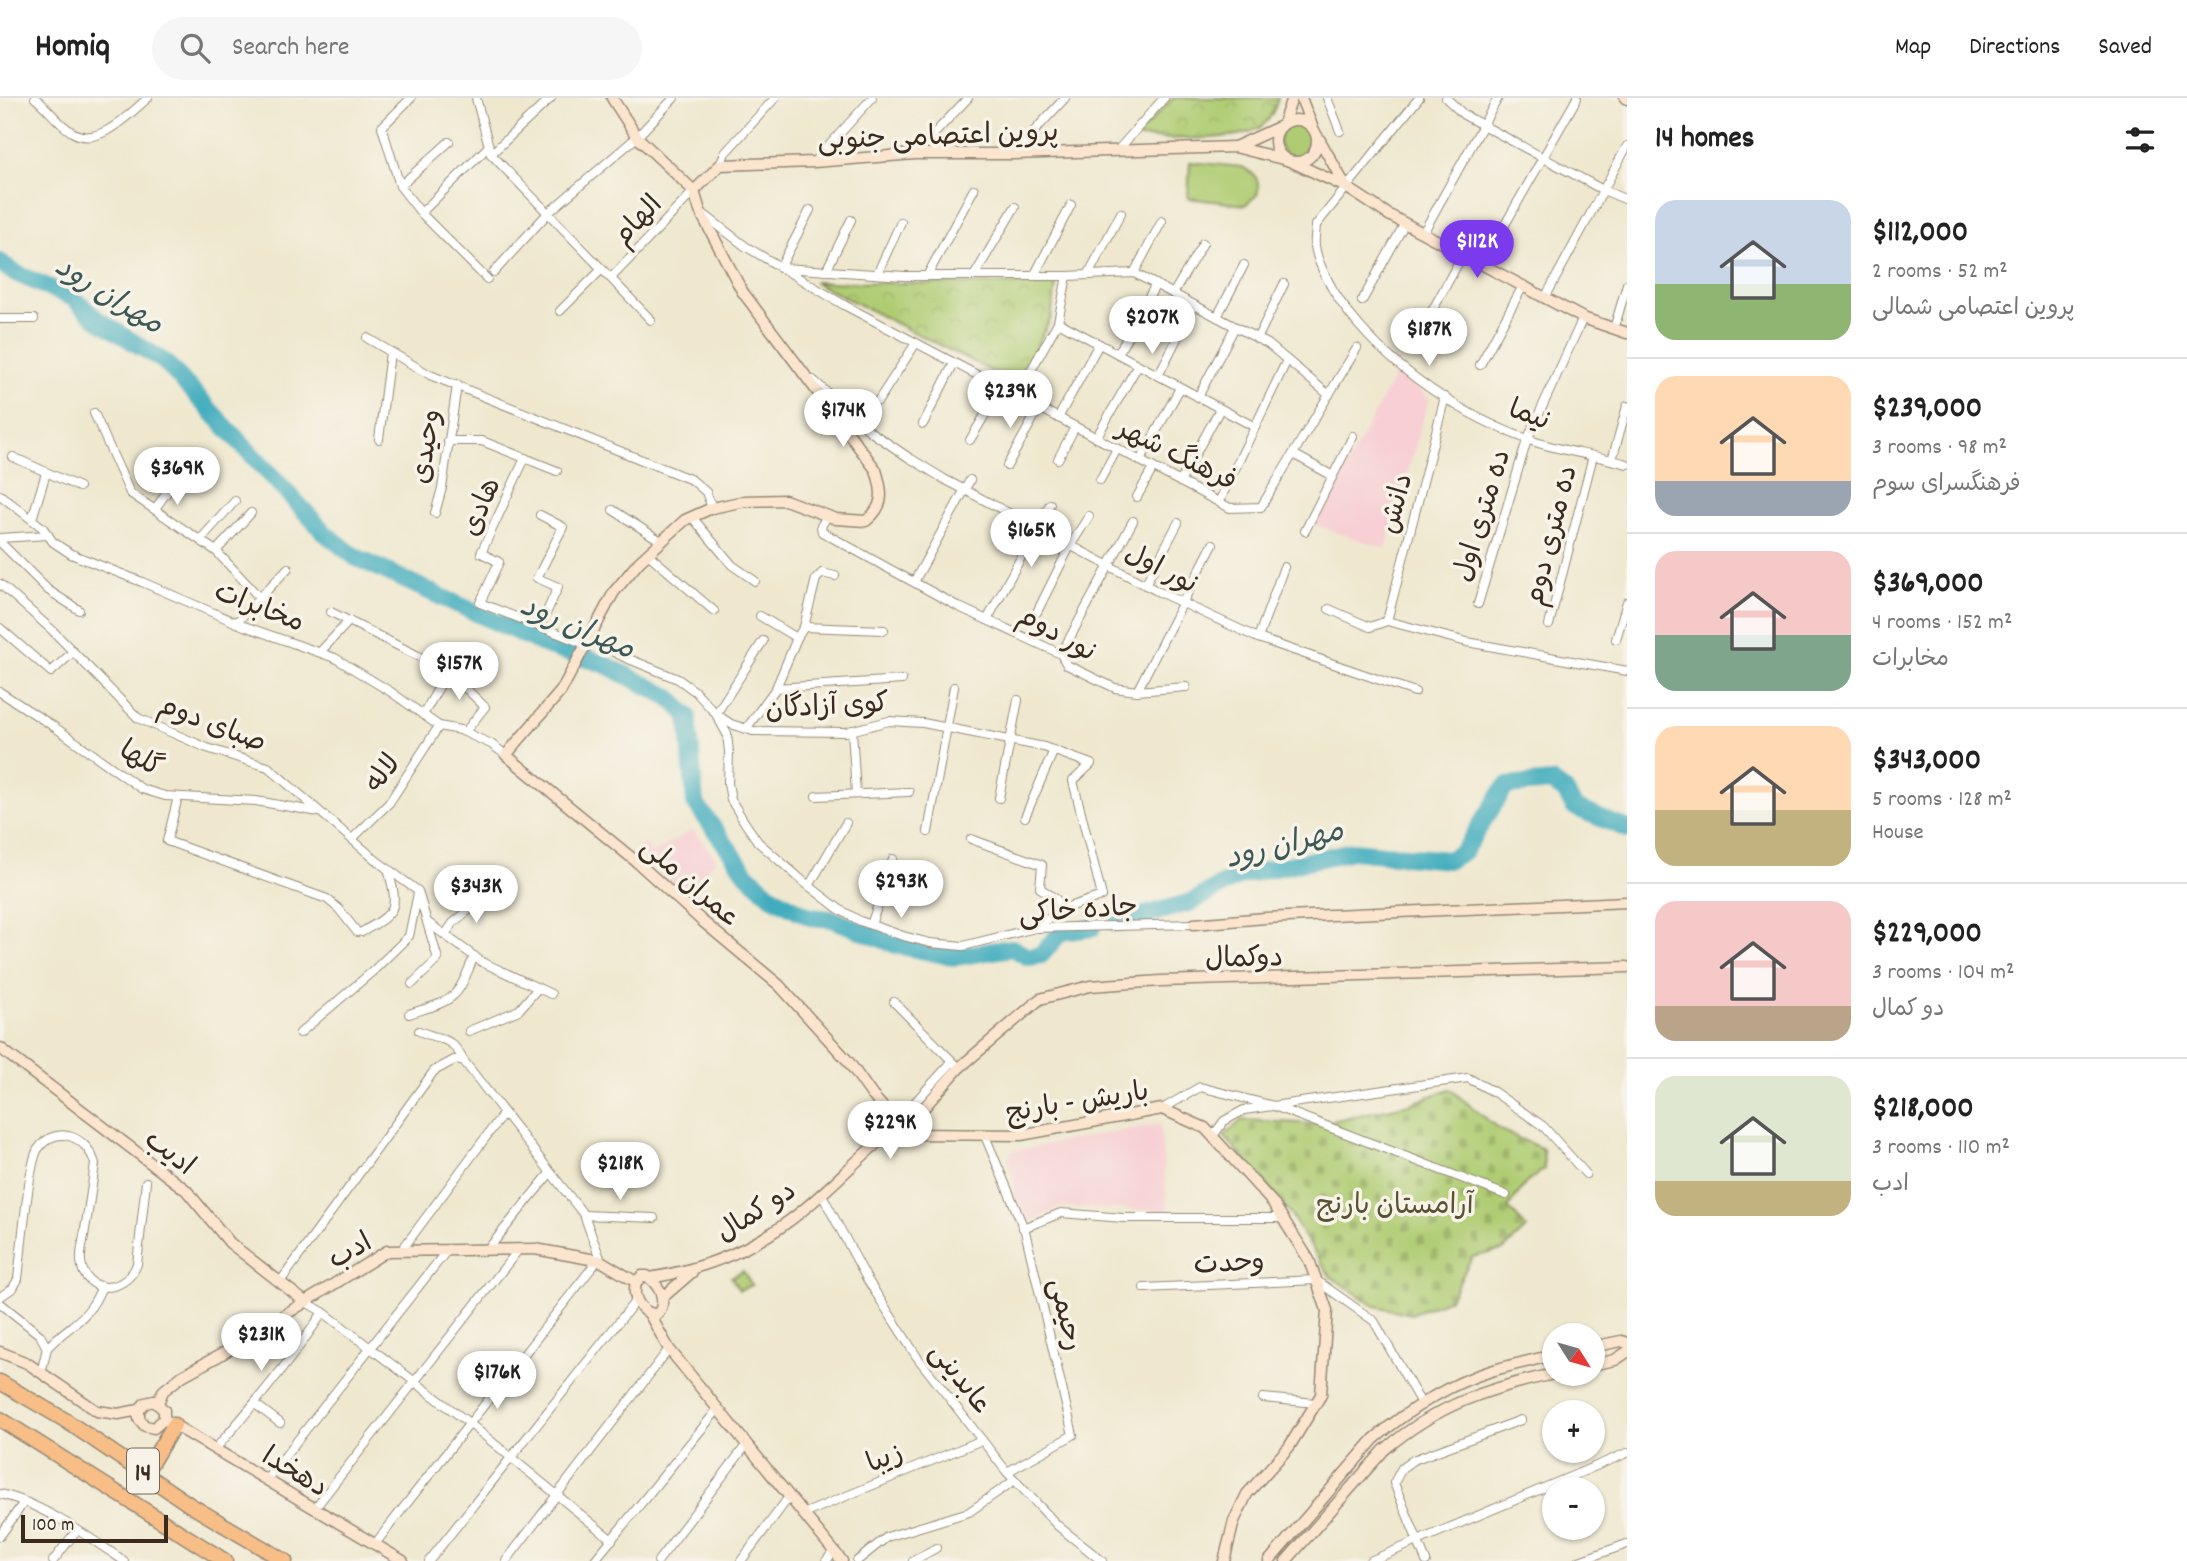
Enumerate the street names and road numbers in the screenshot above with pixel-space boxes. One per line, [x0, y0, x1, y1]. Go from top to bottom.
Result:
street label: پروین اعتصامی جنوبی [817, 115, 1059, 163]
street label: الهام [605, 188, 674, 257]
street label: نیما [1502, 392, 1555, 444]
street label: وحیدی [403, 407, 455, 487]
street label: فرهنگ شهر [1107, 410, 1243, 504]
street label: ده متری اول [1446, 445, 1524, 588]
street label: ده متری دوم [1517, 462, 1591, 611]
street label: دانش [1372, 470, 1426, 539]
street label: هادی [453, 472, 514, 544]
street label: نور اول [1116, 536, 1203, 607]
street label: مخابرات [207, 574, 309, 645]
street label: نور دوم [1009, 598, 1102, 674]
street label: کوی آزادگان [764, 685, 890, 732]
street label: صبای دوم [151, 688, 271, 766]
street label: گلها [110, 732, 169, 790]
street label: لاله [357, 747, 413, 803]
street label: عمران ملی [630, 830, 748, 940]
street label: جاده خاکی [1018, 889, 1139, 937]
street label: دوکمال [1205, 940, 1283, 982]
street label: باریش - بارنج [1003, 1074, 1152, 1136]
street label: ادیب [134, 1122, 202, 1188]
street label: دو کمال [710, 1173, 806, 1255]
street label: ادب [322, 1225, 381, 1282]
street label: وحدت [1193, 1244, 1266, 1288]
street label: رحیمی [1035, 1275, 1091, 1355]
street label: عابدینی [917, 1336, 999, 1424]
street label: زیبا [861, 1435, 910, 1486]
street label: دهخدا [253, 1439, 334, 1510]
road number: 14 [127, 1448, 159, 1494]

